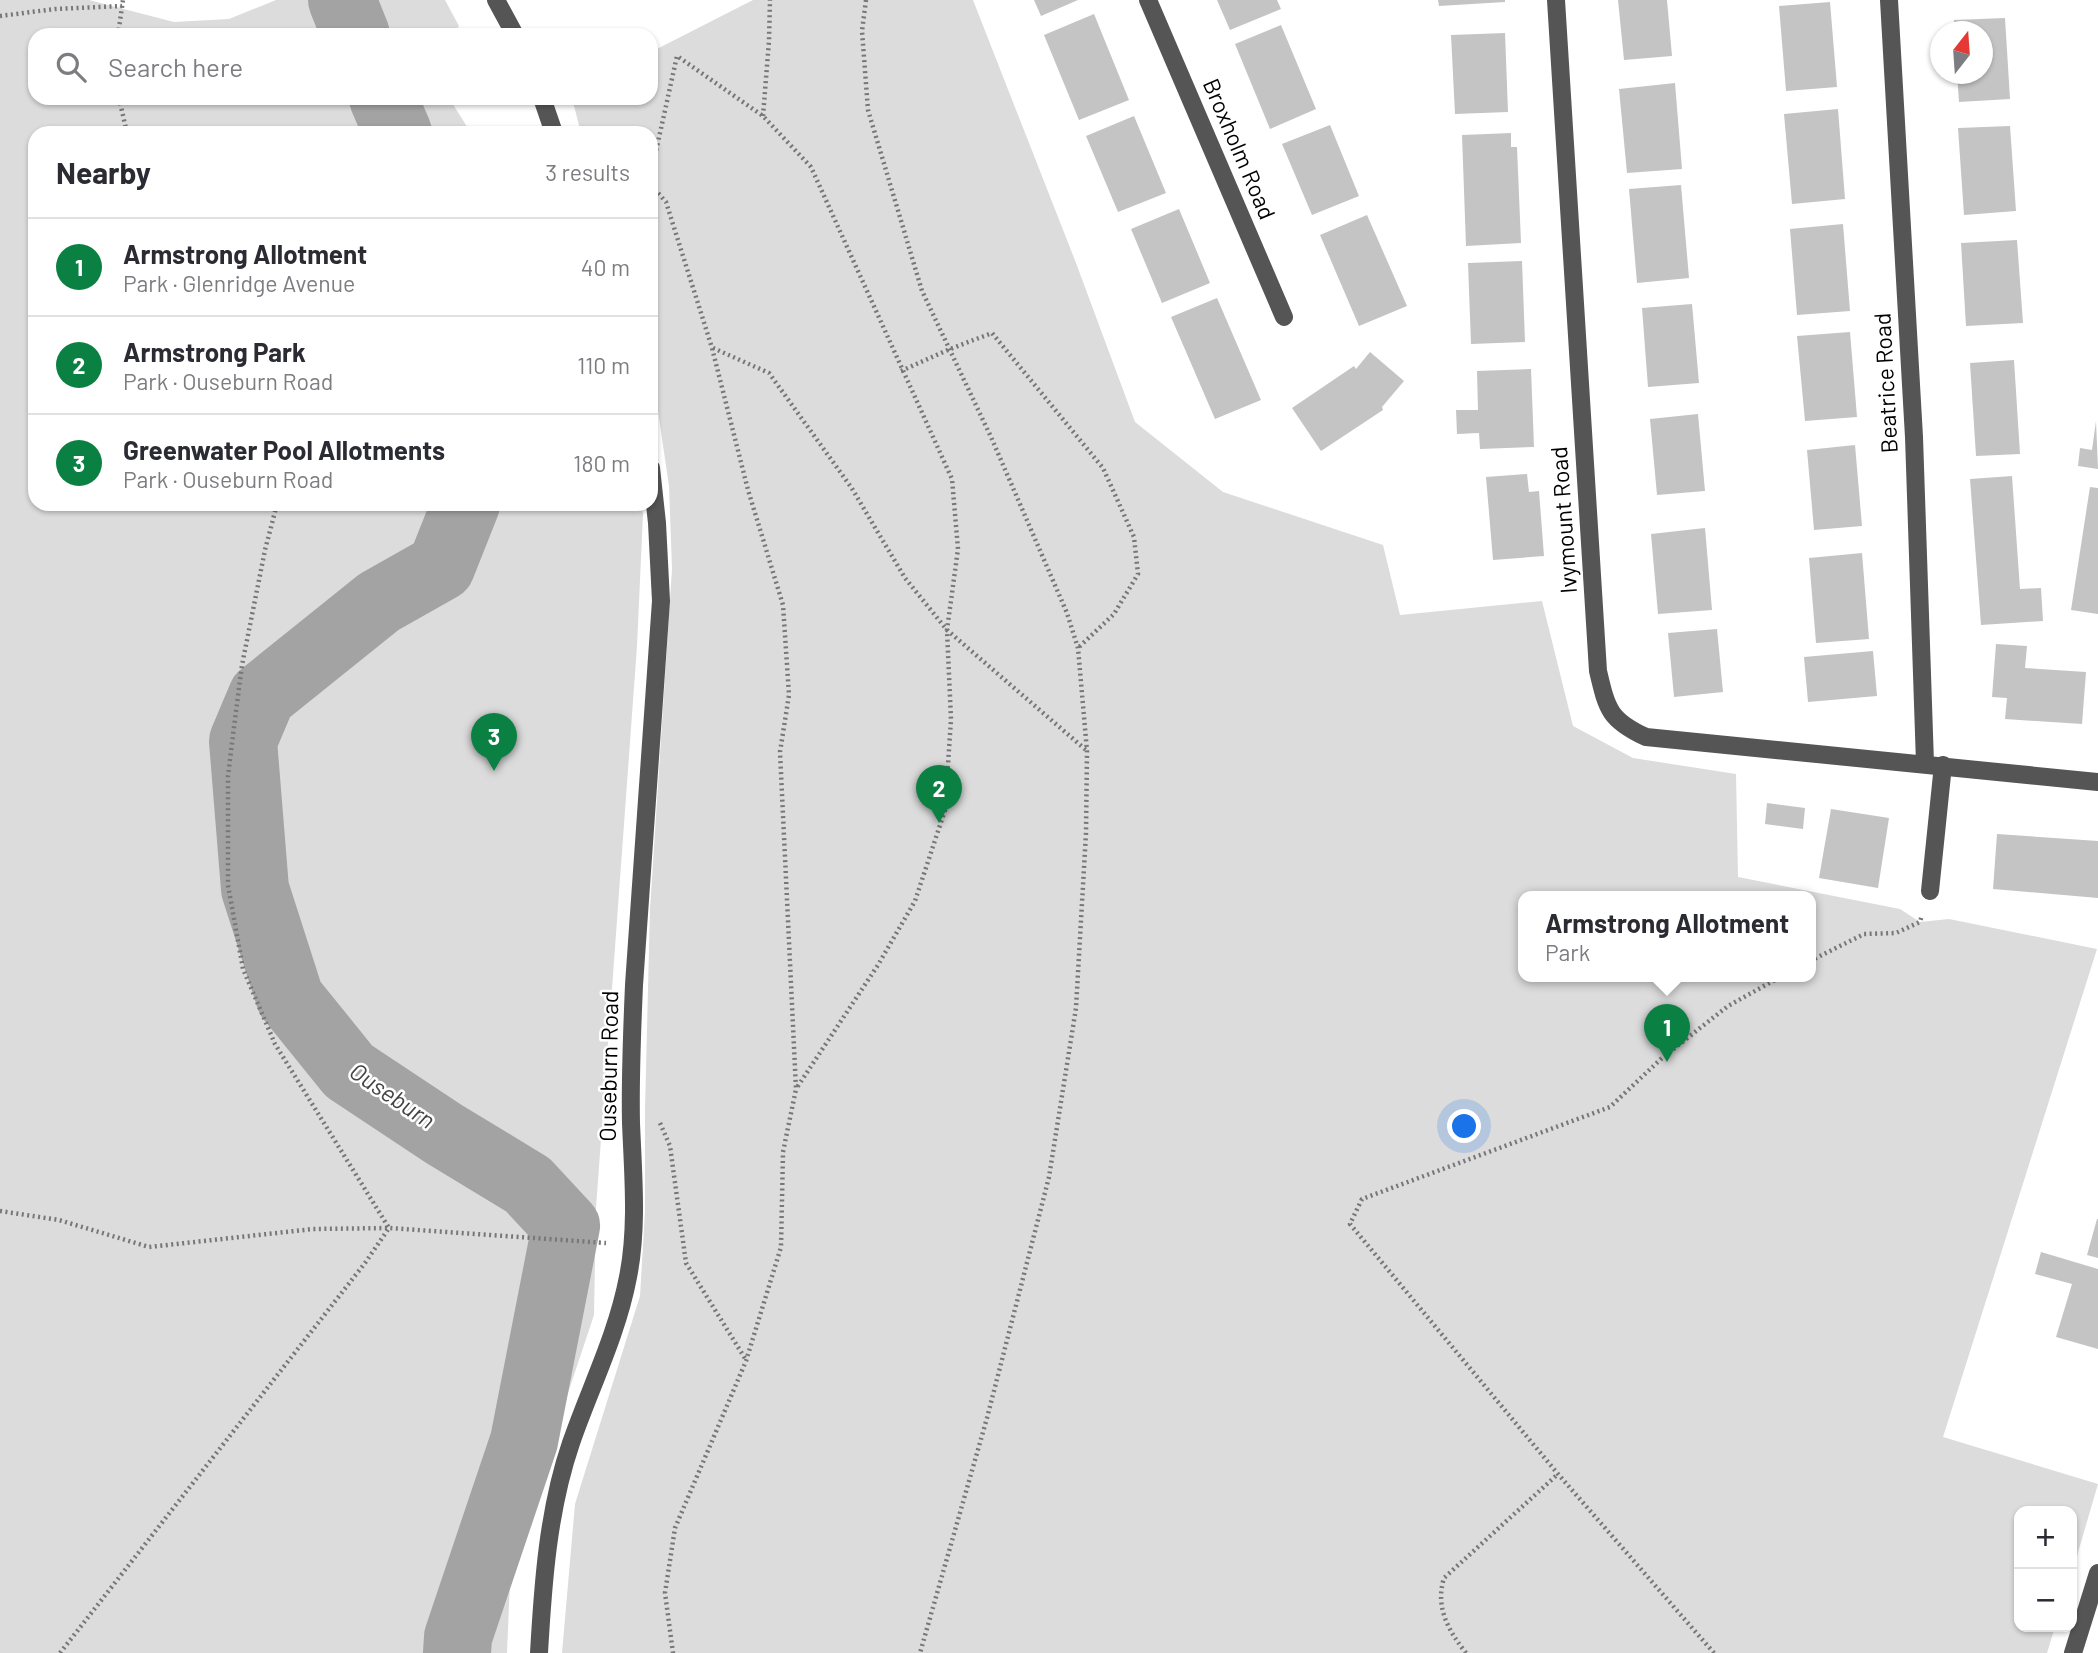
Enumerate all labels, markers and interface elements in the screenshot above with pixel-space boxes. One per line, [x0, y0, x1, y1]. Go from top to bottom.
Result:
north arrow [1930, 21, 1993, 84]
search box [28, 28, 658, 105]
icon: search [52, 48, 90, 86]
text: Search here [108, 51, 243, 82]
street label: Broxholm Road [1198, 74, 1282, 223]
text: Nearby [56, 154, 151, 190]
text: 3 results [545, 158, 630, 186]
text: Armstrong Allotment [123, 238, 367, 269]
text: 1 [75, 253, 83, 281]
text: 40 m [581, 253, 630, 281]
text: Park · Glenridge Avenue [123, 269, 355, 297]
street label: Beatrice Road [1867, 312, 1903, 454]
text: Armstrong Park [123, 336, 306, 367]
text: 2 [73, 351, 85, 379]
text: 110 m [577, 351, 630, 379]
text: Park · Ouseburn Road [123, 367, 333, 395]
text: Greenwater Pool Allotments [123, 434, 445, 465]
street label: Ivymount Road [1544, 446, 1582, 595]
text: 3 [73, 449, 85, 477]
text: 180 m [573, 449, 630, 477]
text: Park · Ouseburn Road [123, 465, 333, 493]
pin: 3 [471, 713, 517, 771]
pin: 2 [916, 765, 962, 823]
popup [1518, 891, 1816, 982]
text: Armstrong Allotment [1545, 907, 1789, 938]
text: Park [1545, 938, 1590, 966]
street label: Ouseburn Road [593, 990, 623, 1142]
pin: 1 [1644, 1004, 1690, 1062]
water label: Ouseburn [345, 1056, 441, 1134]
your location [1447, 1109, 1481, 1143]
map controls [2014, 1506, 2077, 1632]
button: + [2014, 1506, 2077, 1569]
button: − [2014, 1569, 2077, 1632]

